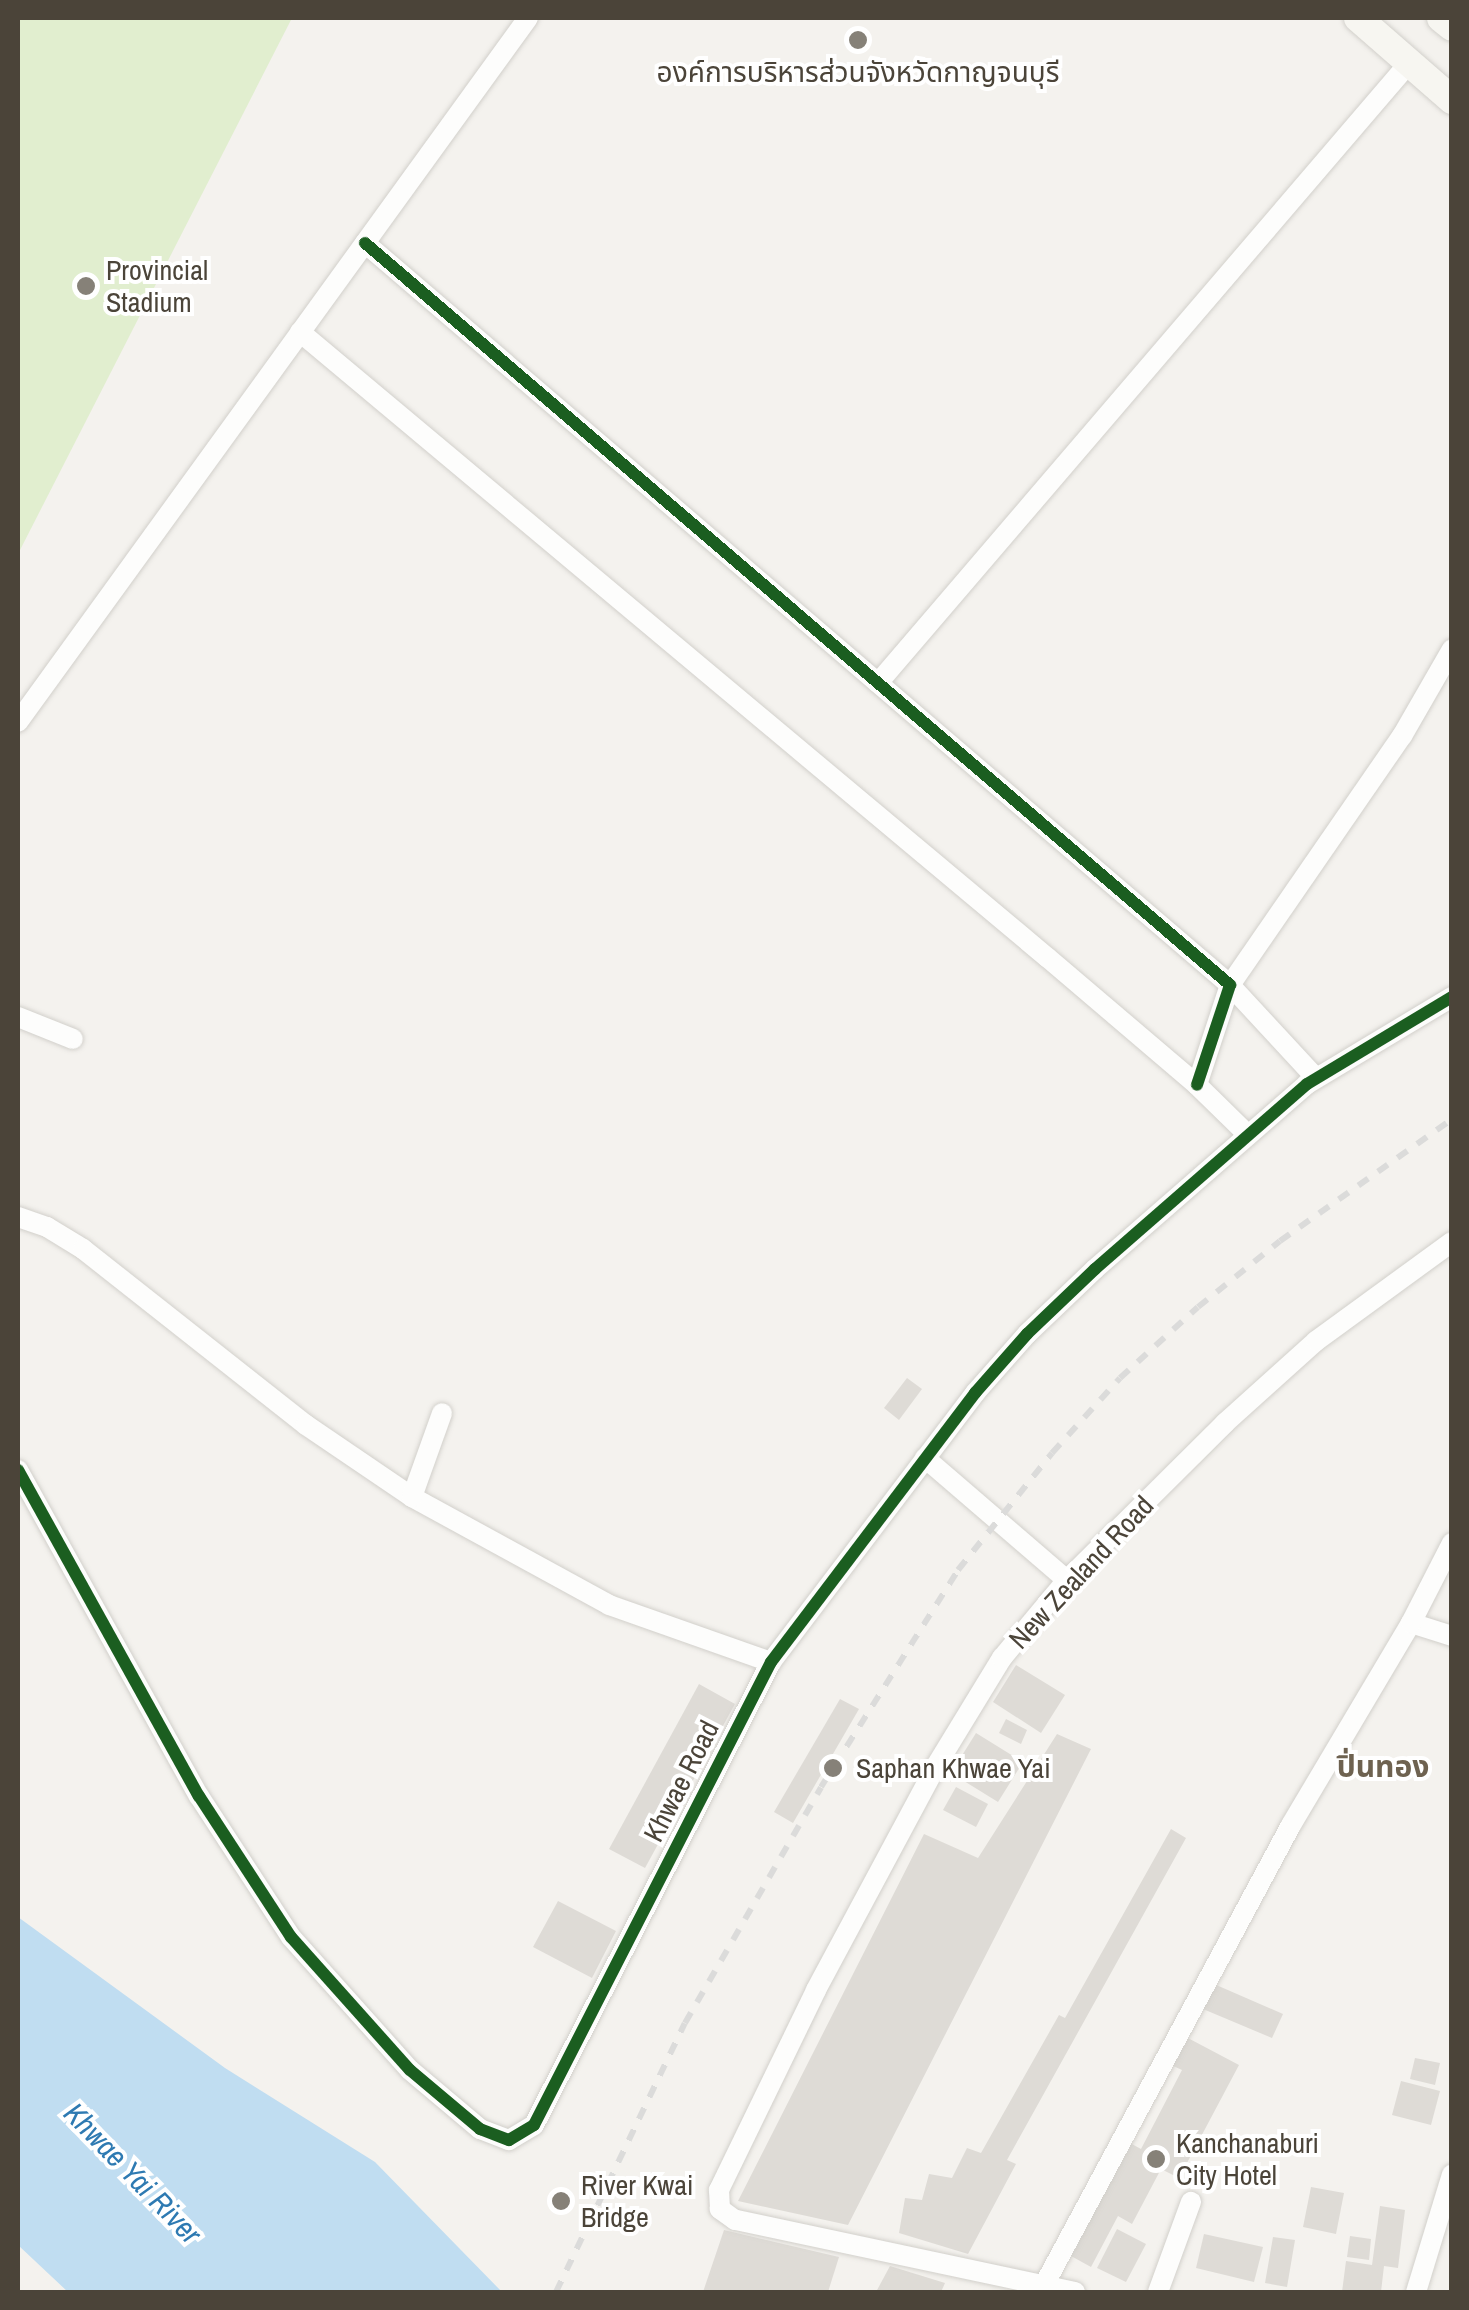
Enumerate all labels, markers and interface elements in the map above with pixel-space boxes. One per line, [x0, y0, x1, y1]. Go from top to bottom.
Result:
marker: องค์การบริหารส่วนจังหวัดกาญจนบุรี [847, 29, 869, 51]
place label: องค์การบริหารส่วนจังหวัดกาญจนบุรี [657, 55, 1059, 89]
place label: Provincial Stadium [106, 253, 208, 319]
marker: Provincial Stadium [75, 275, 97, 297]
street label: New Zealand Road [1002, 1489, 1160, 1655]
street label: Khwae Road [636, 1715, 726, 1847]
district label: ปิ่นทอง [1337, 1748, 1429, 1784]
place label: Saphan Khwae Yai [856, 1751, 1051, 1785]
marker: Saphan Khwae Yai [820, 1755, 846, 1781]
water label: Khwae Yai River [57, 2095, 209, 2251]
place label: Kanchanaburi City Hotel [1176, 2126, 1319, 2192]
marker: Kanchanaburi City Hotel [1145, 2148, 1167, 2170]
place label: River Kwai Bridge [581, 2168, 693, 2234]
marker: River Kwai Bridge [550, 2190, 572, 2212]

